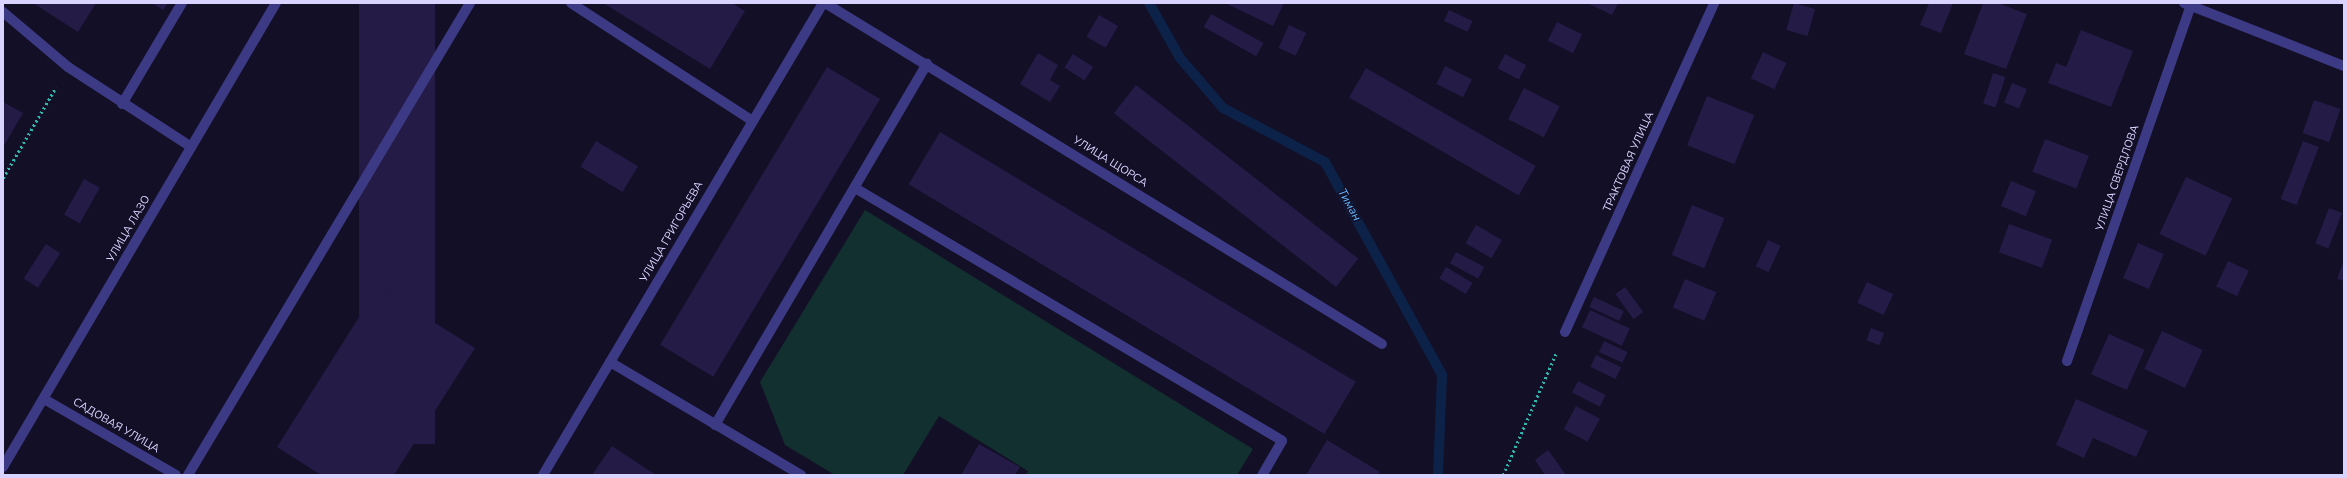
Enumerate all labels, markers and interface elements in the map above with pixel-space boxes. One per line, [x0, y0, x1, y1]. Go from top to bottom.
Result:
street label: ТРАКТОВАЯ УЛИЦА [1601, 110, 1657, 214]
street label: УЛИЦА СВЕРДЛОВА [2094, 123, 2142, 233]
street label: УЛИЦА ЩОРСА [1070, 134, 1150, 190]
street label: УЛИЦА ГРИГОРЬЕВА [638, 179, 706, 285]
water label: Тиман [1334, 186, 1364, 224]
street label: УЛИЦА ЛАЗО [105, 193, 153, 265]
street label: САДОВАЯ УЛИЦА [70, 396, 162, 456]

